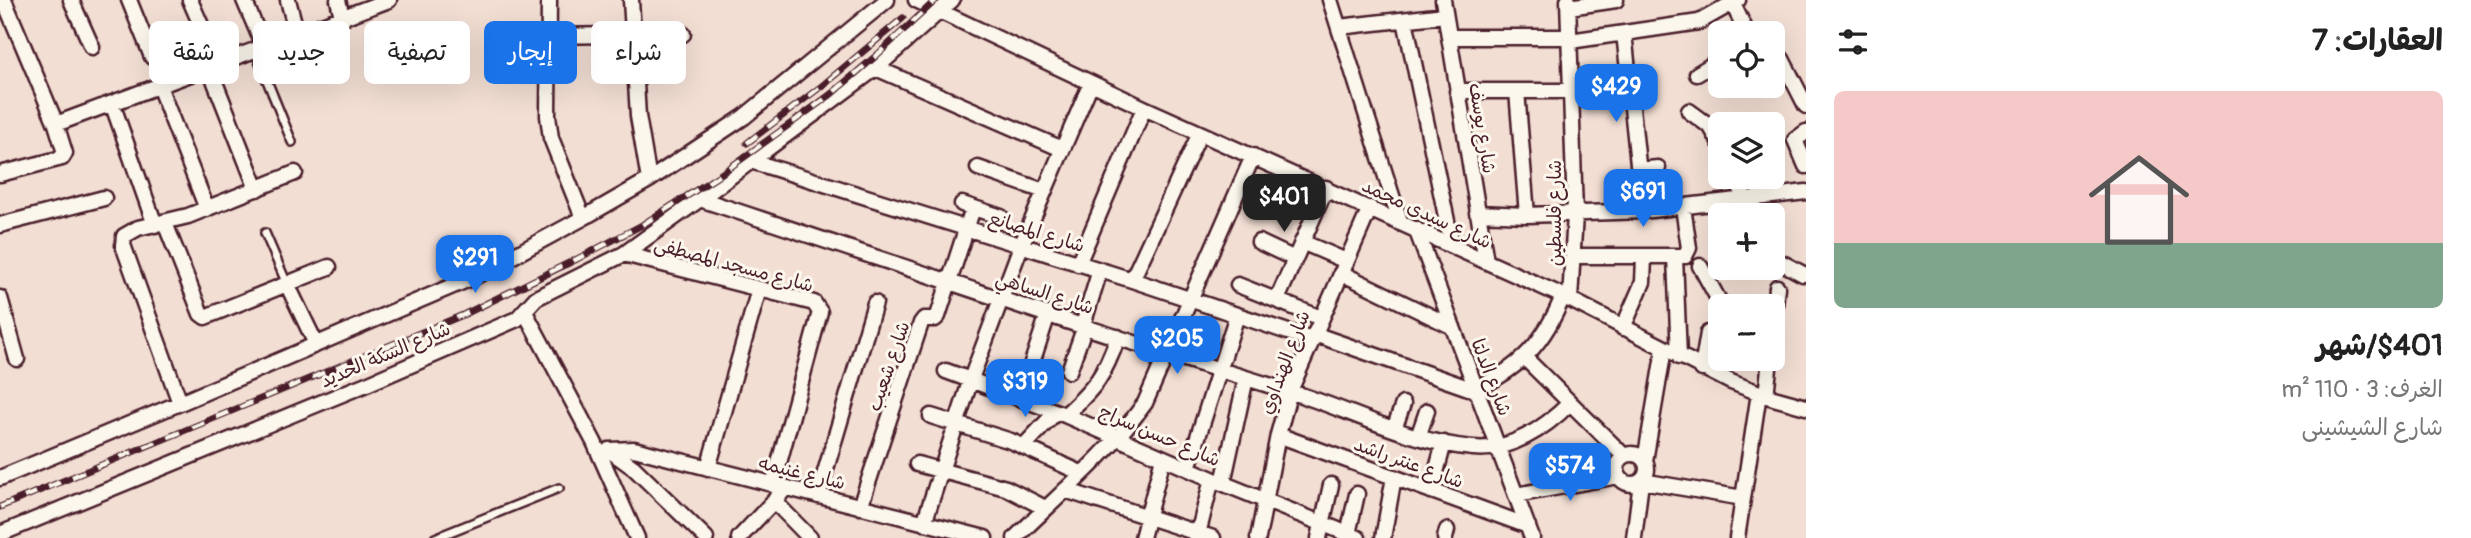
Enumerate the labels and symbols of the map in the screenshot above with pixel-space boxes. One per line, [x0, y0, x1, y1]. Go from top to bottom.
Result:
pin: $429 [1575, 64, 1657, 124]
street label: شارع يوسف [1462, 81, 1501, 175]
street label: شارع فلسطين [1543, 160, 1568, 266]
pin: $691 [1602, 170, 1684, 229]
street label: شارع سيدى محمد [1357, 173, 1495, 255]
pin: $401 [1243, 174, 1325, 234]
street label: شارع المصانع [985, 206, 1088, 259]
street label: شارع مسجد المصطفى [651, 232, 816, 299]
pin: $291 [434, 236, 516, 295]
street label: شارع الساهي [991, 266, 1097, 324]
street label: شارع الهنداوي [1254, 307, 1318, 418]
pin: $205 [1136, 316, 1218, 376]
street label: شارع السكة الحديد [317, 317, 455, 394]
street label: شارع شعيب [862, 318, 916, 415]
street label: شارع الدلتا [1464, 335, 1517, 420]
pin: $319 [984, 360, 1066, 419]
street label: شارع حسن سراج [1095, 400, 1224, 473]
street label: شارع عنتر راشد [1350, 432, 1467, 495]
pin: $574 [1529, 444, 1611, 503]
street label: شارع غنيمه [755, 451, 848, 496]

